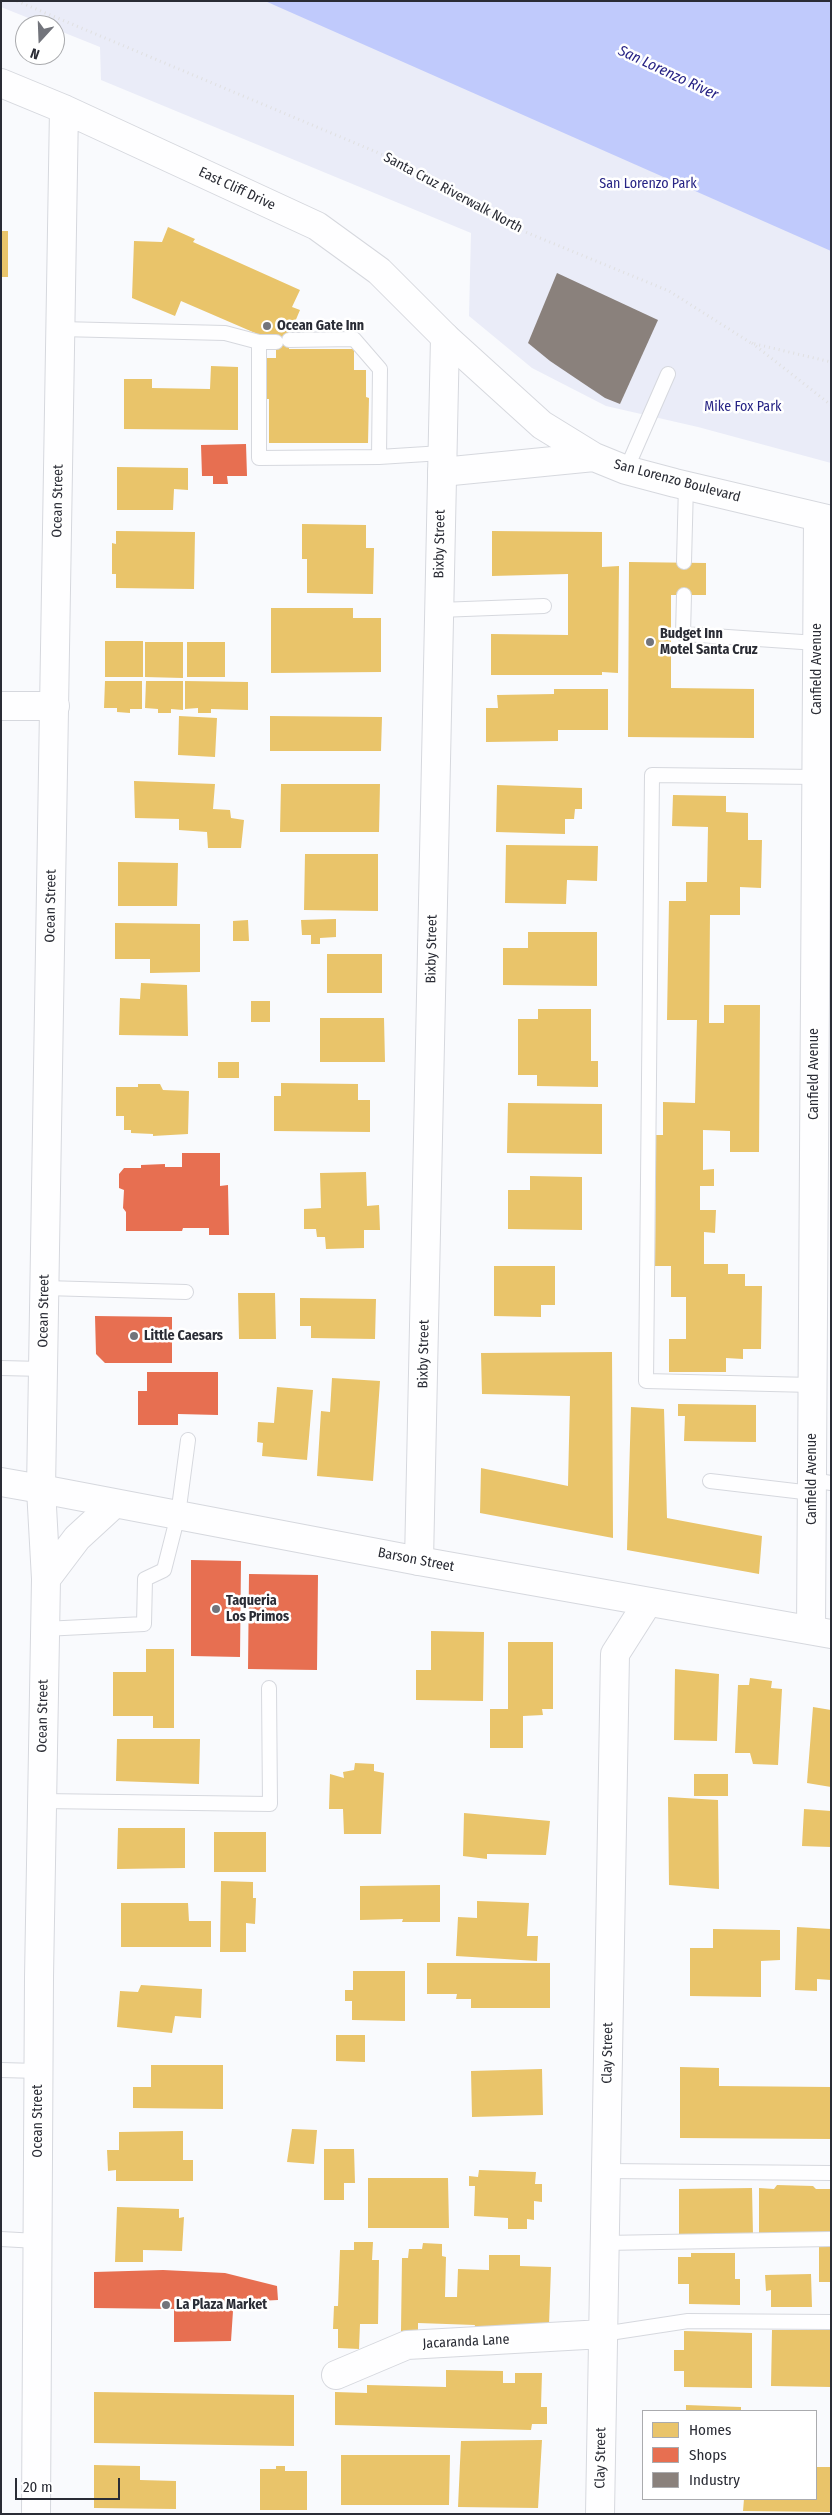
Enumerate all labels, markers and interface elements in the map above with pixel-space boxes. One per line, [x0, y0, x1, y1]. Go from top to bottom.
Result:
north arrow [15, 15, 65, 65]
water label: San Lorenzo River [615, 42, 721, 104]
text: N [28, 44, 42, 63]
street label: Santa Cruz Riverwalk North [381, 149, 525, 237]
street label: East Cliff Drive [196, 164, 278, 214]
park label: San Lorenzo Park [599, 176, 697, 192]
place label: Ocean Gate Inn [277, 318, 364, 334]
marker: Ocean Gate Inn [261, 320, 273, 332]
park label: Mike Fox Park [704, 399, 782, 415]
street label: San Lorenzo Boulevard [612, 456, 742, 506]
street label: Ocean Street [49, 464, 67, 538]
street label: Bixby Street [431, 510, 449, 578]
street label: Canfield Avenue [809, 623, 825, 715]
place label: Budget Inn Motel Santa Cruz [660, 626, 758, 658]
marker: Budget Inn Motel Santa Cruz [644, 636, 656, 648]
street label: Ocean Street [42, 869, 60, 943]
street label: Bixby Street [423, 915, 441, 983]
street label: Canfield Avenue [806, 1028, 822, 1120]
street label: Ocean Street [35, 1274, 53, 1348]
street label: Bixby Street [415, 1320, 433, 1388]
place label: Little Caesars [144, 1328, 223, 1344]
marker: Little Caesars [128, 1330, 140, 1342]
street label: Canfield Avenue [804, 1433, 820, 1525]
street label: Barson Street [376, 1544, 456, 1576]
place label: Taqueria Los Primos [226, 1593, 289, 1625]
marker: Taqueria Los Primos [210, 1603, 222, 1615]
street label: Ocean Street [34, 1679, 52, 1753]
street label: Clay Street [599, 2022, 617, 2084]
street label: Ocean Street [30, 2084, 46, 2158]
place label: La Plaza Market [176, 2297, 267, 2313]
marker: La Plaza Market [160, 2299, 172, 2311]
street label: Jacaranda Lane [422, 2331, 510, 2353]
legend [642, 2410, 817, 2500]
text: Homes [689, 2421, 731, 2439]
street label: Clay Street [592, 2427, 610, 2489]
text: Shops [689, 2446, 727, 2464]
scale bar [18, 2468, 122, 2500]
text: Industry [689, 2471, 740, 2489]
text: 20 m [23, 2478, 53, 2496]

